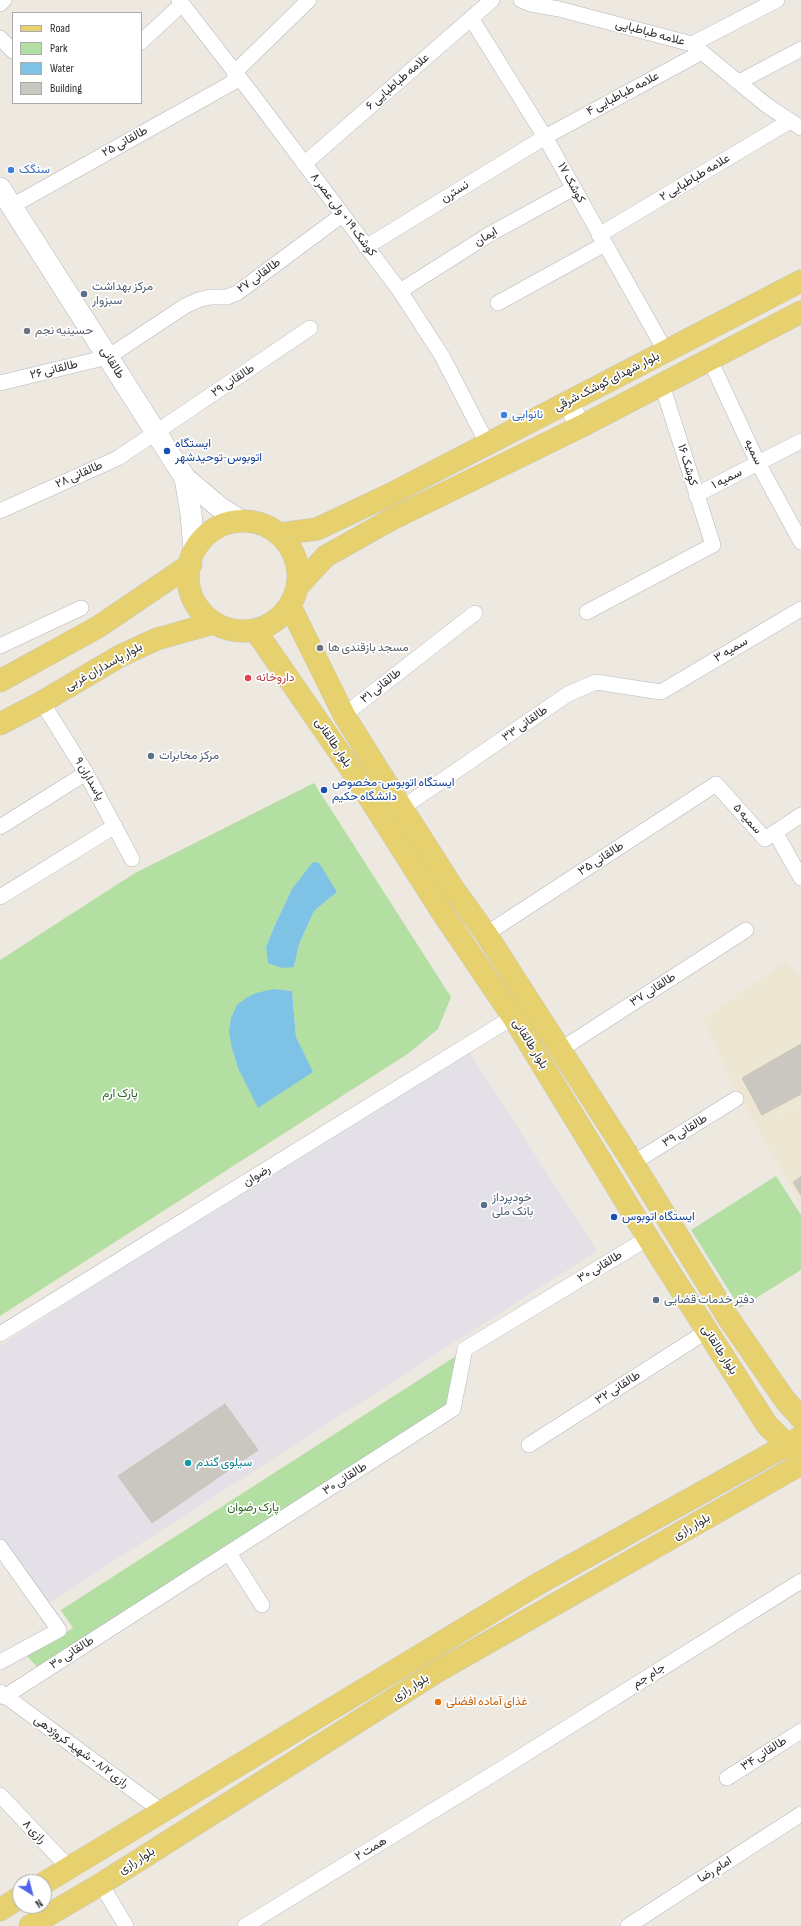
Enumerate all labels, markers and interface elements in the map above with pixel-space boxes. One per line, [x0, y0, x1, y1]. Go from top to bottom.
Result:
legend [12, 12, 142, 104]
street label: علامه طباطبایی [614, 17, 686, 49]
text: Road [50, 21, 70, 36]
text: Park [50, 41, 68, 56]
street label: علامه طباطبایی ۶ [363, 51, 433, 113]
text: Water [50, 61, 74, 76]
street label: علامه طباطبایی ۴ [584, 69, 662, 119]
text: Building [50, 81, 82, 96]
street label: طالقانی ۲۵ [100, 124, 150, 160]
street label: علامه طباطبایی ۲ [657, 151, 733, 205]
street label: کوشک ۱۷ [554, 160, 588, 206]
place label: سنگک [19, 163, 50, 177]
marker: سنگک [6, 165, 16, 175]
street label: کوشک ۱۹ + ولی عصر ۸ [307, 170, 379, 260]
street label: نسترن [438, 178, 472, 206]
street label: ایمان [472, 224, 500, 250]
street label: طالقانی ۲۷ [235, 255, 283, 297]
place label: مرکز بهداشت سبزوار [92, 280, 153, 308]
marker: مرکز بهداشت سبزوار [79, 289, 89, 299]
place label: حسینیه نجم [35, 324, 93, 338]
marker: حسینیه نجم [22, 326, 32, 336]
street label: طالقانی [97, 344, 127, 382]
street label: بلوار شهدای کوشک شرقی [552, 349, 662, 415]
street label: طالقانی ۲۶ [29, 357, 79, 383]
street label: طالقانی ۲۹ [209, 361, 257, 401]
place label: نانوایی [512, 408, 543, 422]
marker: نانوایی [499, 410, 509, 420]
place label: ایستگاه اتوبوس-توحیدشهر [175, 437, 262, 465]
street label: سمیه [741, 437, 765, 467]
street label: کوشک ۱۶ [674, 443, 700, 487]
marker: ایستگاه اتوبوس-توحیدشهر [162, 446, 172, 456]
street label: طالقانی ۲۸ [53, 458, 105, 492]
street label: سمیه ۱ [709, 465, 745, 493]
street label: سمیه ۳ [712, 634, 750, 666]
street label: بلوار پاسداران غربی [63, 640, 145, 694]
place label: مسجد بازقندی ها [328, 641, 409, 655]
marker: مسجد بازقندی ها [315, 643, 325, 653]
street label: طالقانی ۳۱ [358, 666, 404, 706]
place label: داروخانه [256, 671, 295, 685]
marker: داروخانه [243, 673, 253, 683]
street label: طالقانی ۳۳ [499, 703, 551, 745]
street label: بلوار طالقانی [311, 716, 355, 770]
place label: مرکز مخابرات [159, 749, 219, 763]
marker: مرکز مخابرات [146, 751, 156, 761]
street label: پاسداران ۹ [71, 755, 107, 803]
place label: ایستگاه اتوبوس-مخصوص دانشگاه حکیم [332, 776, 454, 804]
marker: ایستگاه اتوبوس-مخصوص دانشگاه حکیم [319, 785, 329, 795]
street label: سمیه ۵ [730, 801, 764, 837]
street label: طالقانی ۳۵ [575, 839, 627, 879]
street label: طالقانی ۳۷ [627, 970, 679, 1010]
street label: بلوار طالقانی [509, 1016, 551, 1072]
park label: پارک ارم [102, 1087, 138, 1101]
street label: طالقانی ۳۹ [660, 1112, 710, 1150]
street label: رضوان [241, 1162, 273, 1190]
place label: خودپرداز بانک ملی [492, 1191, 533, 1219]
marker: خودپرداز بانک ملی [479, 1200, 489, 1210]
place label: ایستگاه اتوبوس [622, 1210, 695, 1224]
marker: ایستگاه اتوبوس [609, 1212, 619, 1222]
street label: طالقانی ۳۰ [575, 1248, 625, 1286]
place label: دفتر خدمات قضایی [664, 1293, 755, 1307]
marker: دفتر خدمات قضایی [651, 1295, 661, 1305]
street label: بلوار طالقانی [698, 1323, 740, 1377]
street label: طالقانی ۳۲ [593, 1368, 643, 1408]
place label: سیلوی گندم [196, 1456, 252, 1470]
marker: سیلوی گندم [183, 1458, 193, 1468]
street label: طالقانی ۳۰ [320, 1459, 370, 1499]
park label: پارک رضوان [227, 1501, 279, 1515]
street label: بلوار رازی [671, 1511, 713, 1543]
street label: طالقانی ۳۰ [47, 1633, 97, 1673]
street label: جام جم [630, 1660, 668, 1692]
street label: بلوار رازی [390, 1671, 432, 1705]
place label: غذای آماده افضلی [446, 1695, 528, 1709]
marker: غذای آماده افضلی [433, 1697, 443, 1707]
street label: رازی ۸/۲ - شهید کروژدهی [31, 1713, 131, 1791]
street label: طالقانی ۳۴ [739, 1734, 789, 1774]
street label: رازی ۸ [19, 1817, 49, 1847]
street label: همت ۲ [352, 1834, 390, 1864]
street label: بلوار رازی [116, 1844, 158, 1878]
street label: امام رضا [695, 1854, 735, 1886]
north arrow [12, 1874, 52, 1914]
text: N [33, 1896, 45, 1910]

